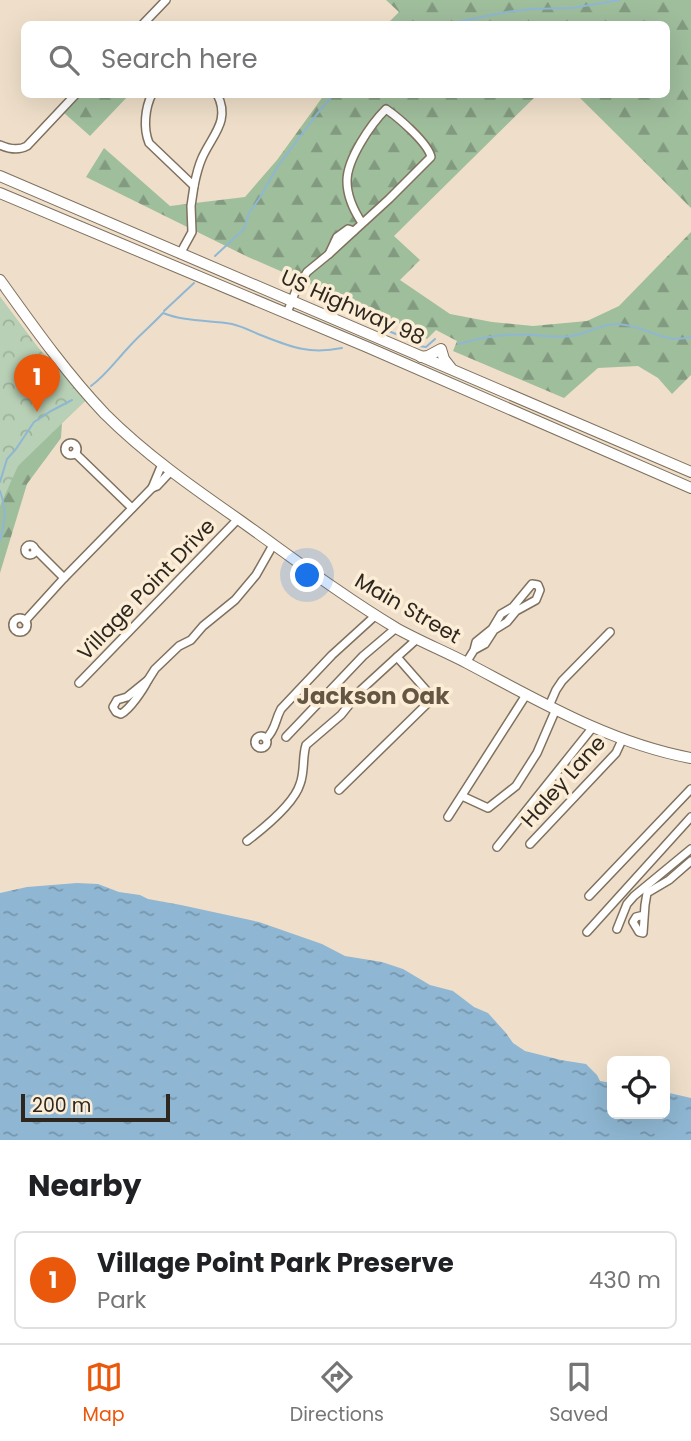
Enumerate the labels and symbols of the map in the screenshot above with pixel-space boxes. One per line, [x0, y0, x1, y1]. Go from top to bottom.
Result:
street label: US Highway 98 [276, 262, 430, 352]
pin: 1 [14, 354, 60, 412]
street label: Village Point Drive [71, 512, 221, 666]
your location [290, 558, 324, 592]
street label: Main Street [350, 566, 466, 650]
district label: Jackson Oak [297, 680, 450, 712]
street label: Haley Lane [514, 729, 612, 833]
scale bar [21, 1091, 170, 1123]

